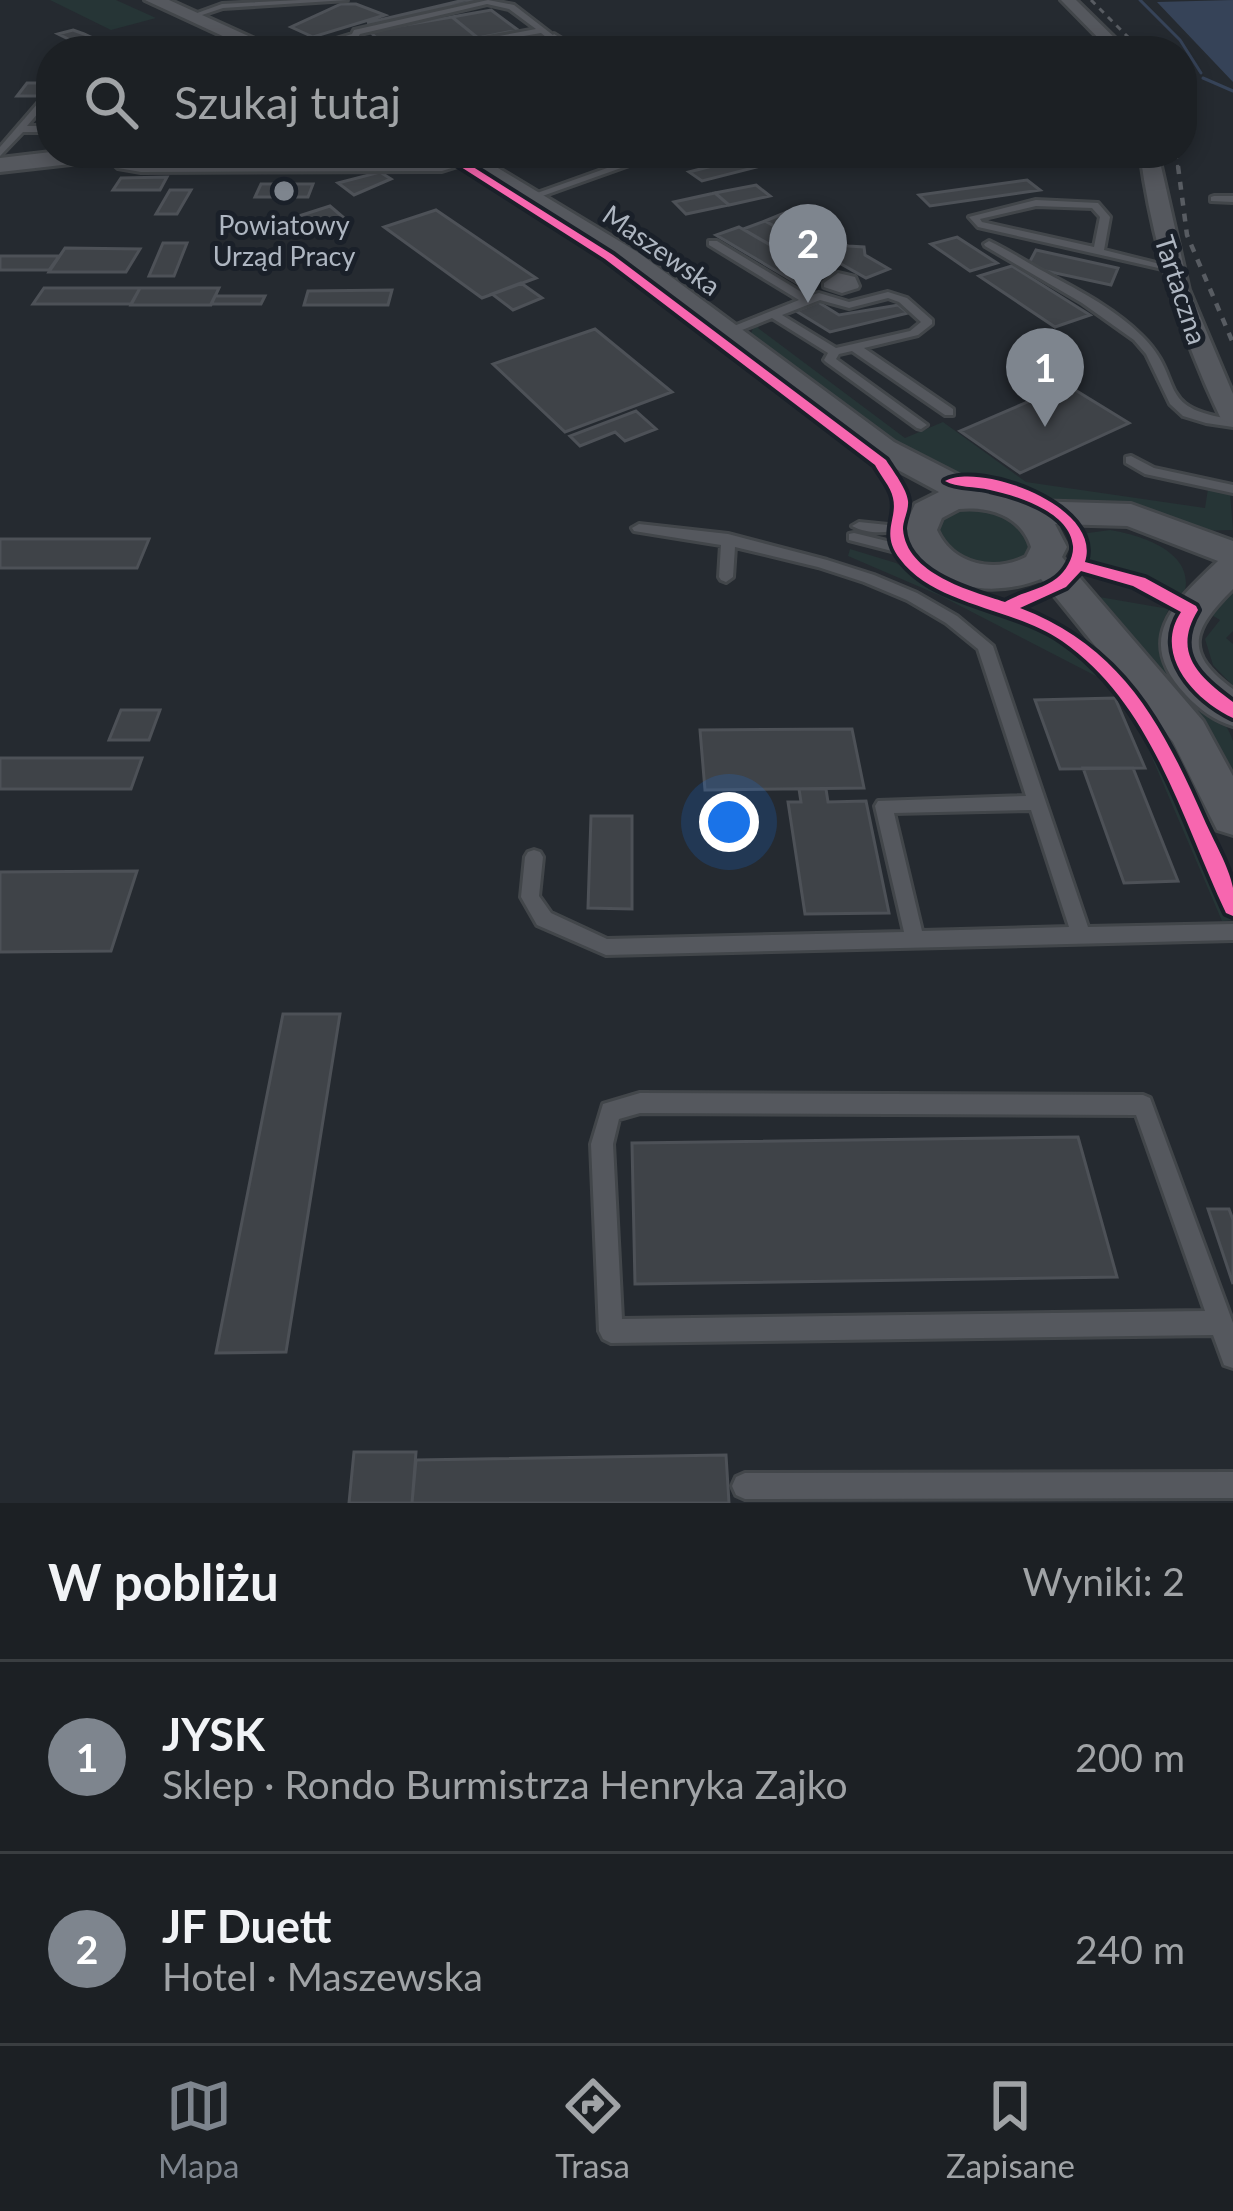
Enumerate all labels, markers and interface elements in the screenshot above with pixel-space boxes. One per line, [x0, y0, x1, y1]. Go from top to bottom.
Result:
search box [36, 36, 1197, 168]
icon: search [78, 69, 144, 135]
text: Szukaj tutaj [174, 75, 401, 129]
marker: Powiatowy Urząd Pracy [271, 178, 297, 204]
street label: Maszewska [597, 197, 727, 302]
pin: 2 [769, 204, 847, 303]
place label: Powiatowy Urząd Pracy [213, 208, 355, 272]
street label: Tartaczna [1148, 231, 1215, 348]
pin: 1 [1006, 328, 1084, 427]
your location [699, 792, 759, 852]
text: W pobliżu [48, 1551, 279, 1612]
text: Wyniki: 2 [1022, 1558, 1185, 1604]
text: JYSK [162, 1707, 265, 1761]
text: 1 [76, 1734, 98, 1780]
text: 200 m [1075, 1734, 1185, 1780]
text: Sklep · Rondo Burmistrza Henryka Zajko [162, 1761, 848, 1807]
text: JF Duett [162, 1899, 331, 1953]
text: 2 [76, 1926, 98, 1972]
text: 240 m [1075, 1926, 1185, 1972]
text: Hotel · Maszewska [162, 1953, 483, 1999]
tab: Mapa [158, 2073, 239, 2185]
tab: Trasa [555, 2073, 630, 2185]
tab: Zapisane [946, 2073, 1075, 2185]

